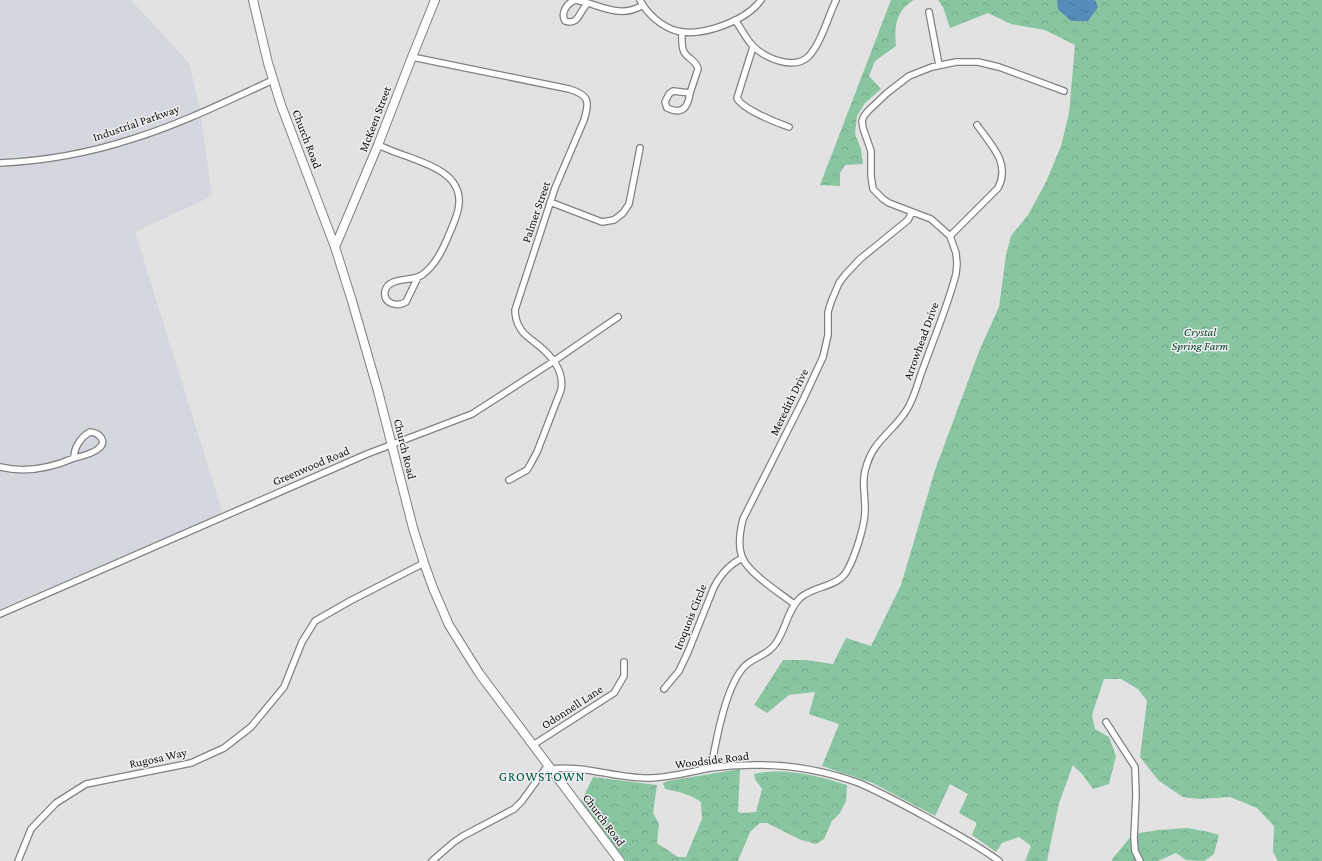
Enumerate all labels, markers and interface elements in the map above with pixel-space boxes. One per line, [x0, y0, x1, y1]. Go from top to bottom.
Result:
street label: McKeen Street [356, 83, 394, 154]
street label: Industrial Parkway [91, 101, 182, 144]
street label: Church Road [289, 108, 325, 171]
street label: Palmer Street [519, 178, 553, 245]
street label: Arrowhead Drive [900, 300, 942, 382]
park label: Crystal Spring Farm [1172, 325, 1229, 353]
street label: Meredith Drive [767, 366, 811, 438]
street label: Church Road [391, 417, 419, 481]
street label: Greenwood Road [270, 443, 352, 488]
street label: Iroquois Circle [670, 582, 710, 652]
street label: Odonnell Lane [539, 682, 605, 732]
street label: Rugosa Way [128, 745, 189, 771]
street label: Woodside Road [674, 748, 751, 772]
district label: GROWSTOWN [499, 769, 585, 784]
street label: Church Road [580, 791, 629, 849]

